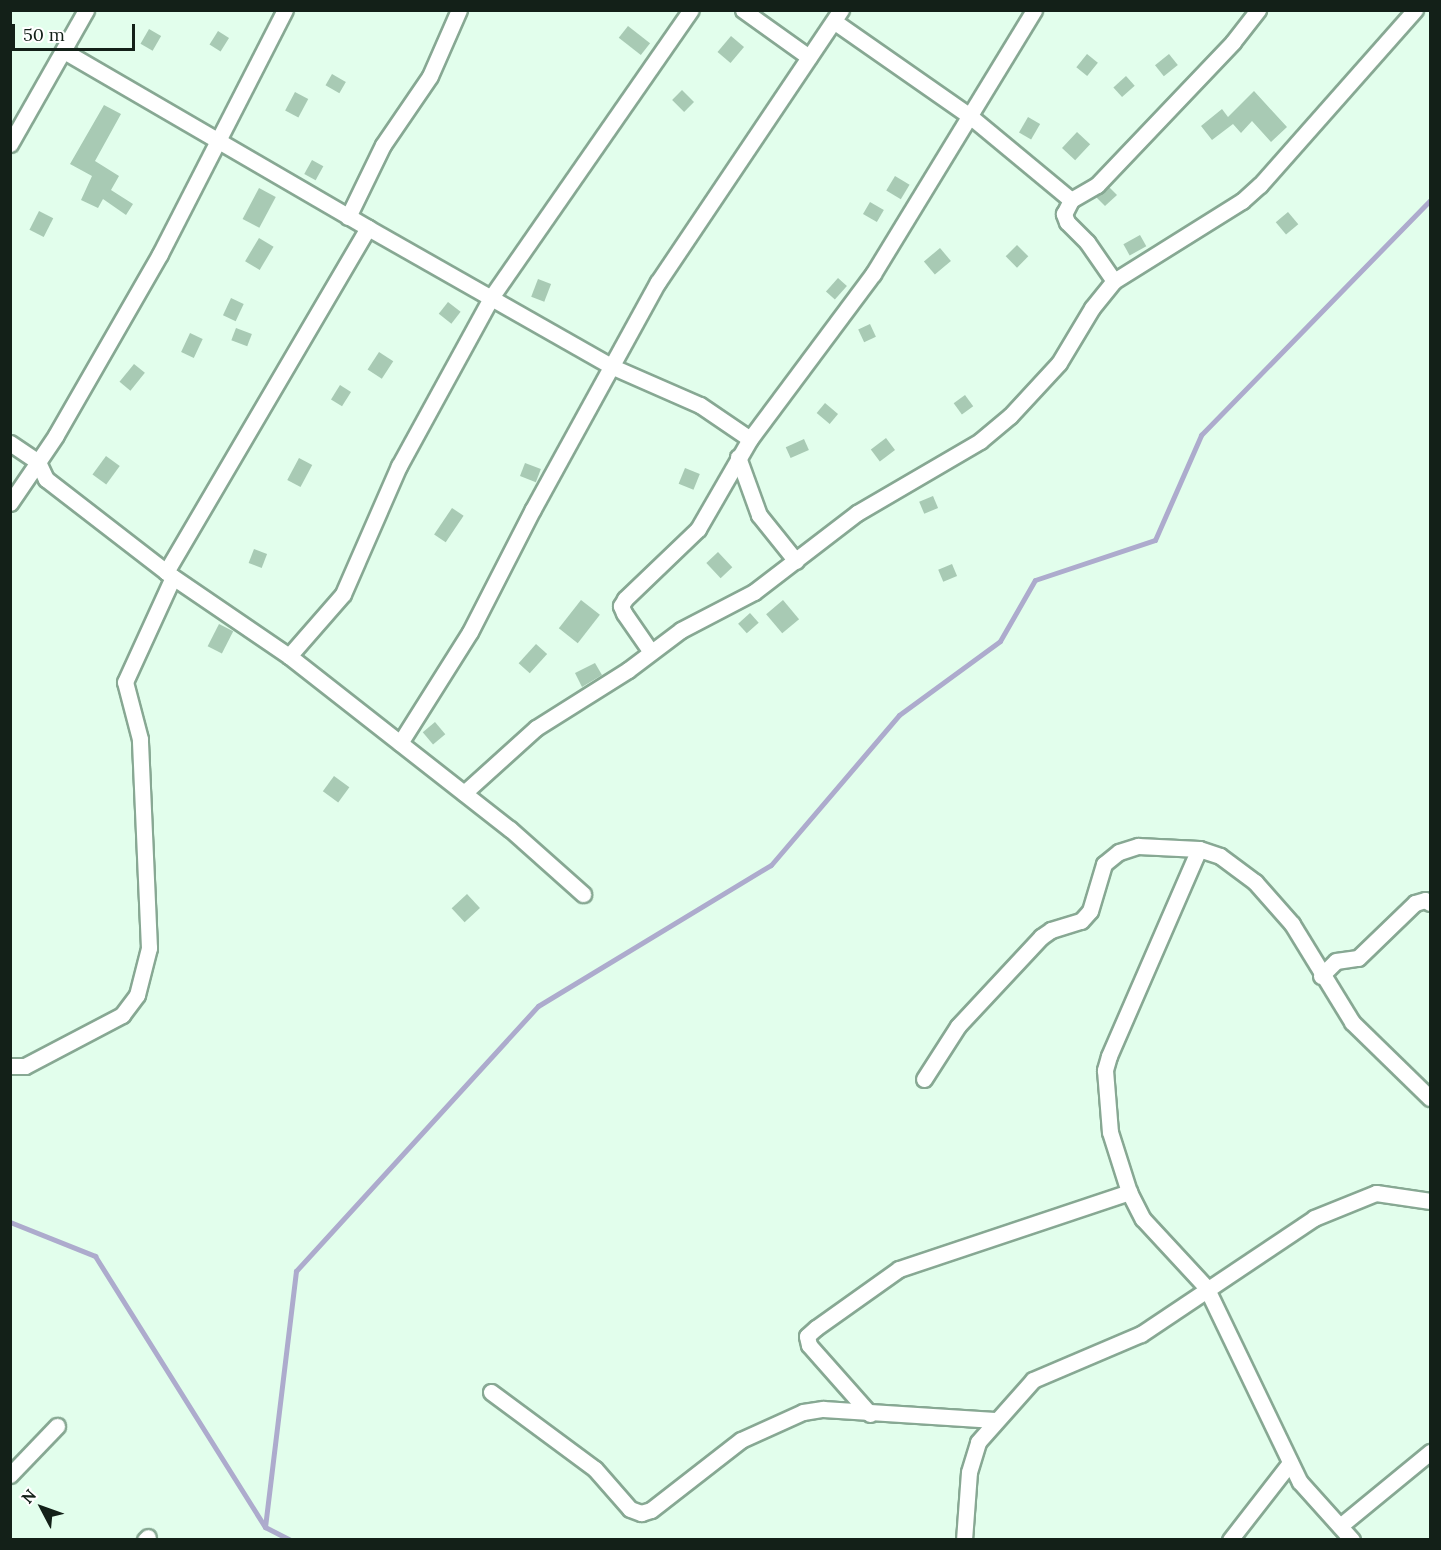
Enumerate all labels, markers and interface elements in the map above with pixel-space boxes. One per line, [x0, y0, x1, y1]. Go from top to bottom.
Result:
scale bar [15, 12, 138, 50]
text: 50 m [23, 23, 65, 46]
north arrow [12, 1478, 72, 1538]
text: N [17, 1485, 40, 1507]

